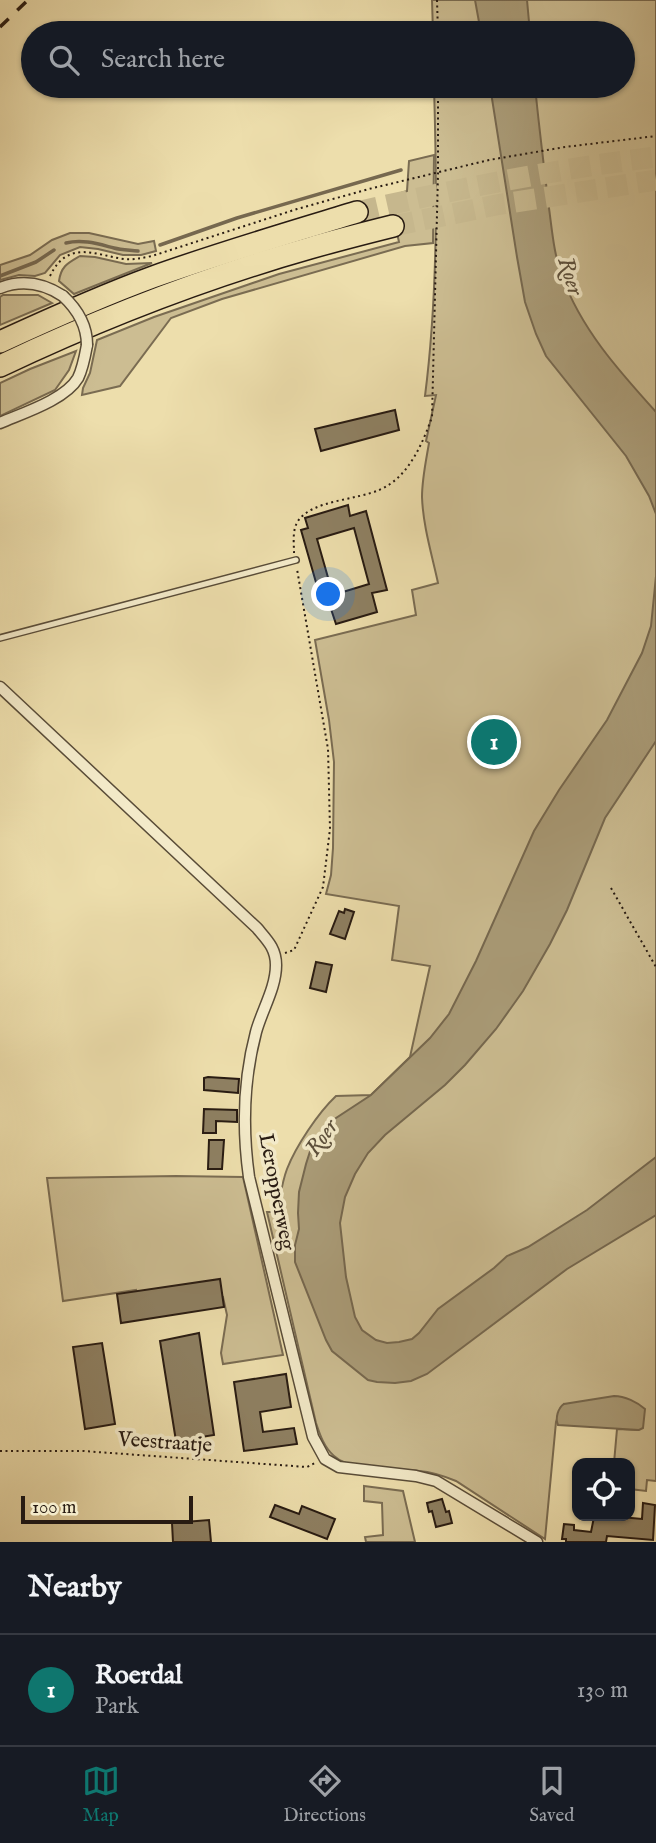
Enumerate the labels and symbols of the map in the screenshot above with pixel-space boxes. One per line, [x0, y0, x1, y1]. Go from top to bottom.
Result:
water label: Roer [550, 253, 590, 300]
your location [311, 577, 345, 611]
pin: 1 [471, 716, 517, 768]
water label: Roer [299, 1113, 346, 1162]
street label: Leropperweg [251, 1131, 301, 1253]
street label: Veestraatje [116, 1426, 213, 1460]
scale bar [21, 1493, 192, 1525]

